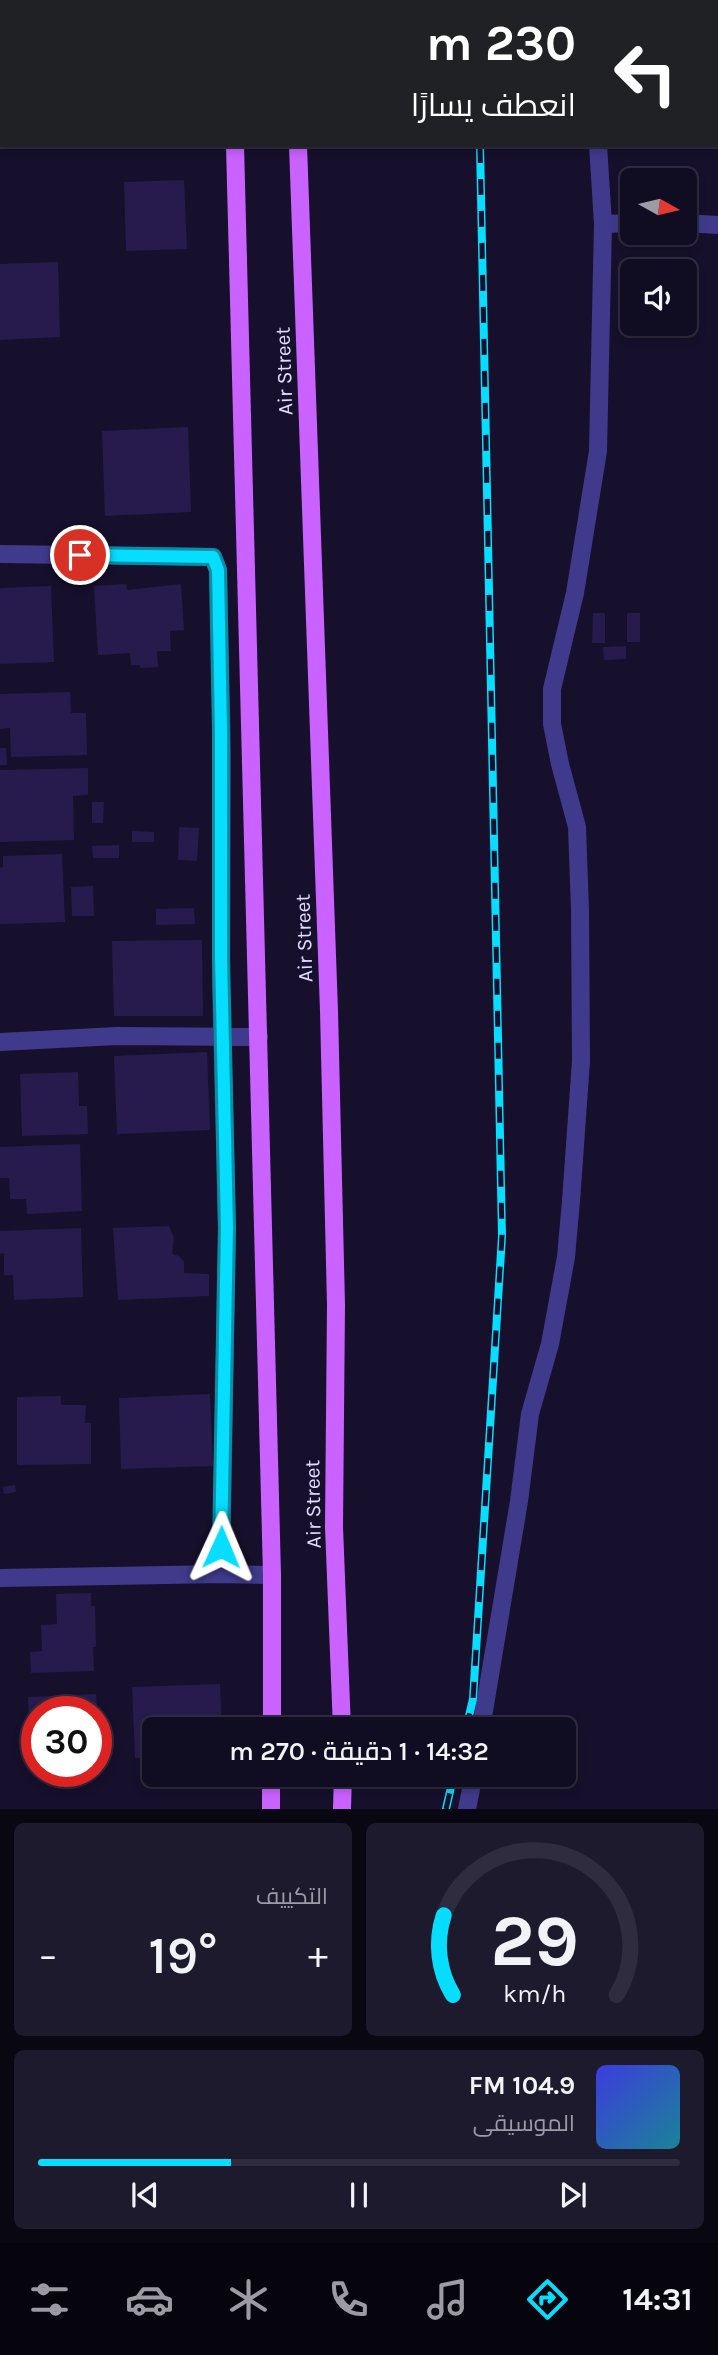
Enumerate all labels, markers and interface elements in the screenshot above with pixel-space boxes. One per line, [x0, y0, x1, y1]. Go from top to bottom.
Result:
text: 230 m [426, 15, 576, 72]
icon: left [600, 28, 691, 119]
text: انعطف يسارًا [411, 87, 576, 124]
north arrow [620, 168, 696, 245]
map controls [620, 168, 697, 336]
button: sound [620, 259, 697, 336]
street label: Air Street [270, 326, 298, 416]
pin [50, 525, 110, 585]
icon: arrive [61, 536, 99, 574]
street label: Air Street [290, 893, 318, 983]
street label: Air Street [300, 1459, 326, 1548]
position arrow [184, 1510, 258, 1584]
speed limit sign: 30 [21, 1696, 112, 1787]
text: 14:32 · 1 دقيقة · 270 m [229, 1736, 489, 1767]
text: التكييف [256, 1883, 328, 1910]
text: 29 [491, 1899, 579, 1984]
text: 19° [149, 1925, 217, 1986]
text: − [38, 1933, 58, 1978]
text: + [308, 1933, 328, 1978]
text: km/h [503, 1979, 567, 2008]
text: 104.9 FM [469, 2070, 575, 2101]
text: الموسيقى [473, 2110, 575, 2137]
icon: previous [126, 2176, 164, 2214]
icon: pause [340, 2176, 378, 2214]
icon: next [554, 2176, 592, 2214]
icon: filters [25, 2275, 74, 2324]
icon: car [125, 2275, 174, 2324]
icon: climate [224, 2275, 273, 2324]
icon: phone [324, 2275, 373, 2324]
icon: music [423, 2275, 472, 2324]
icon: directions [523, 2275, 572, 2324]
text: 14:31 [622, 2281, 693, 2318]

